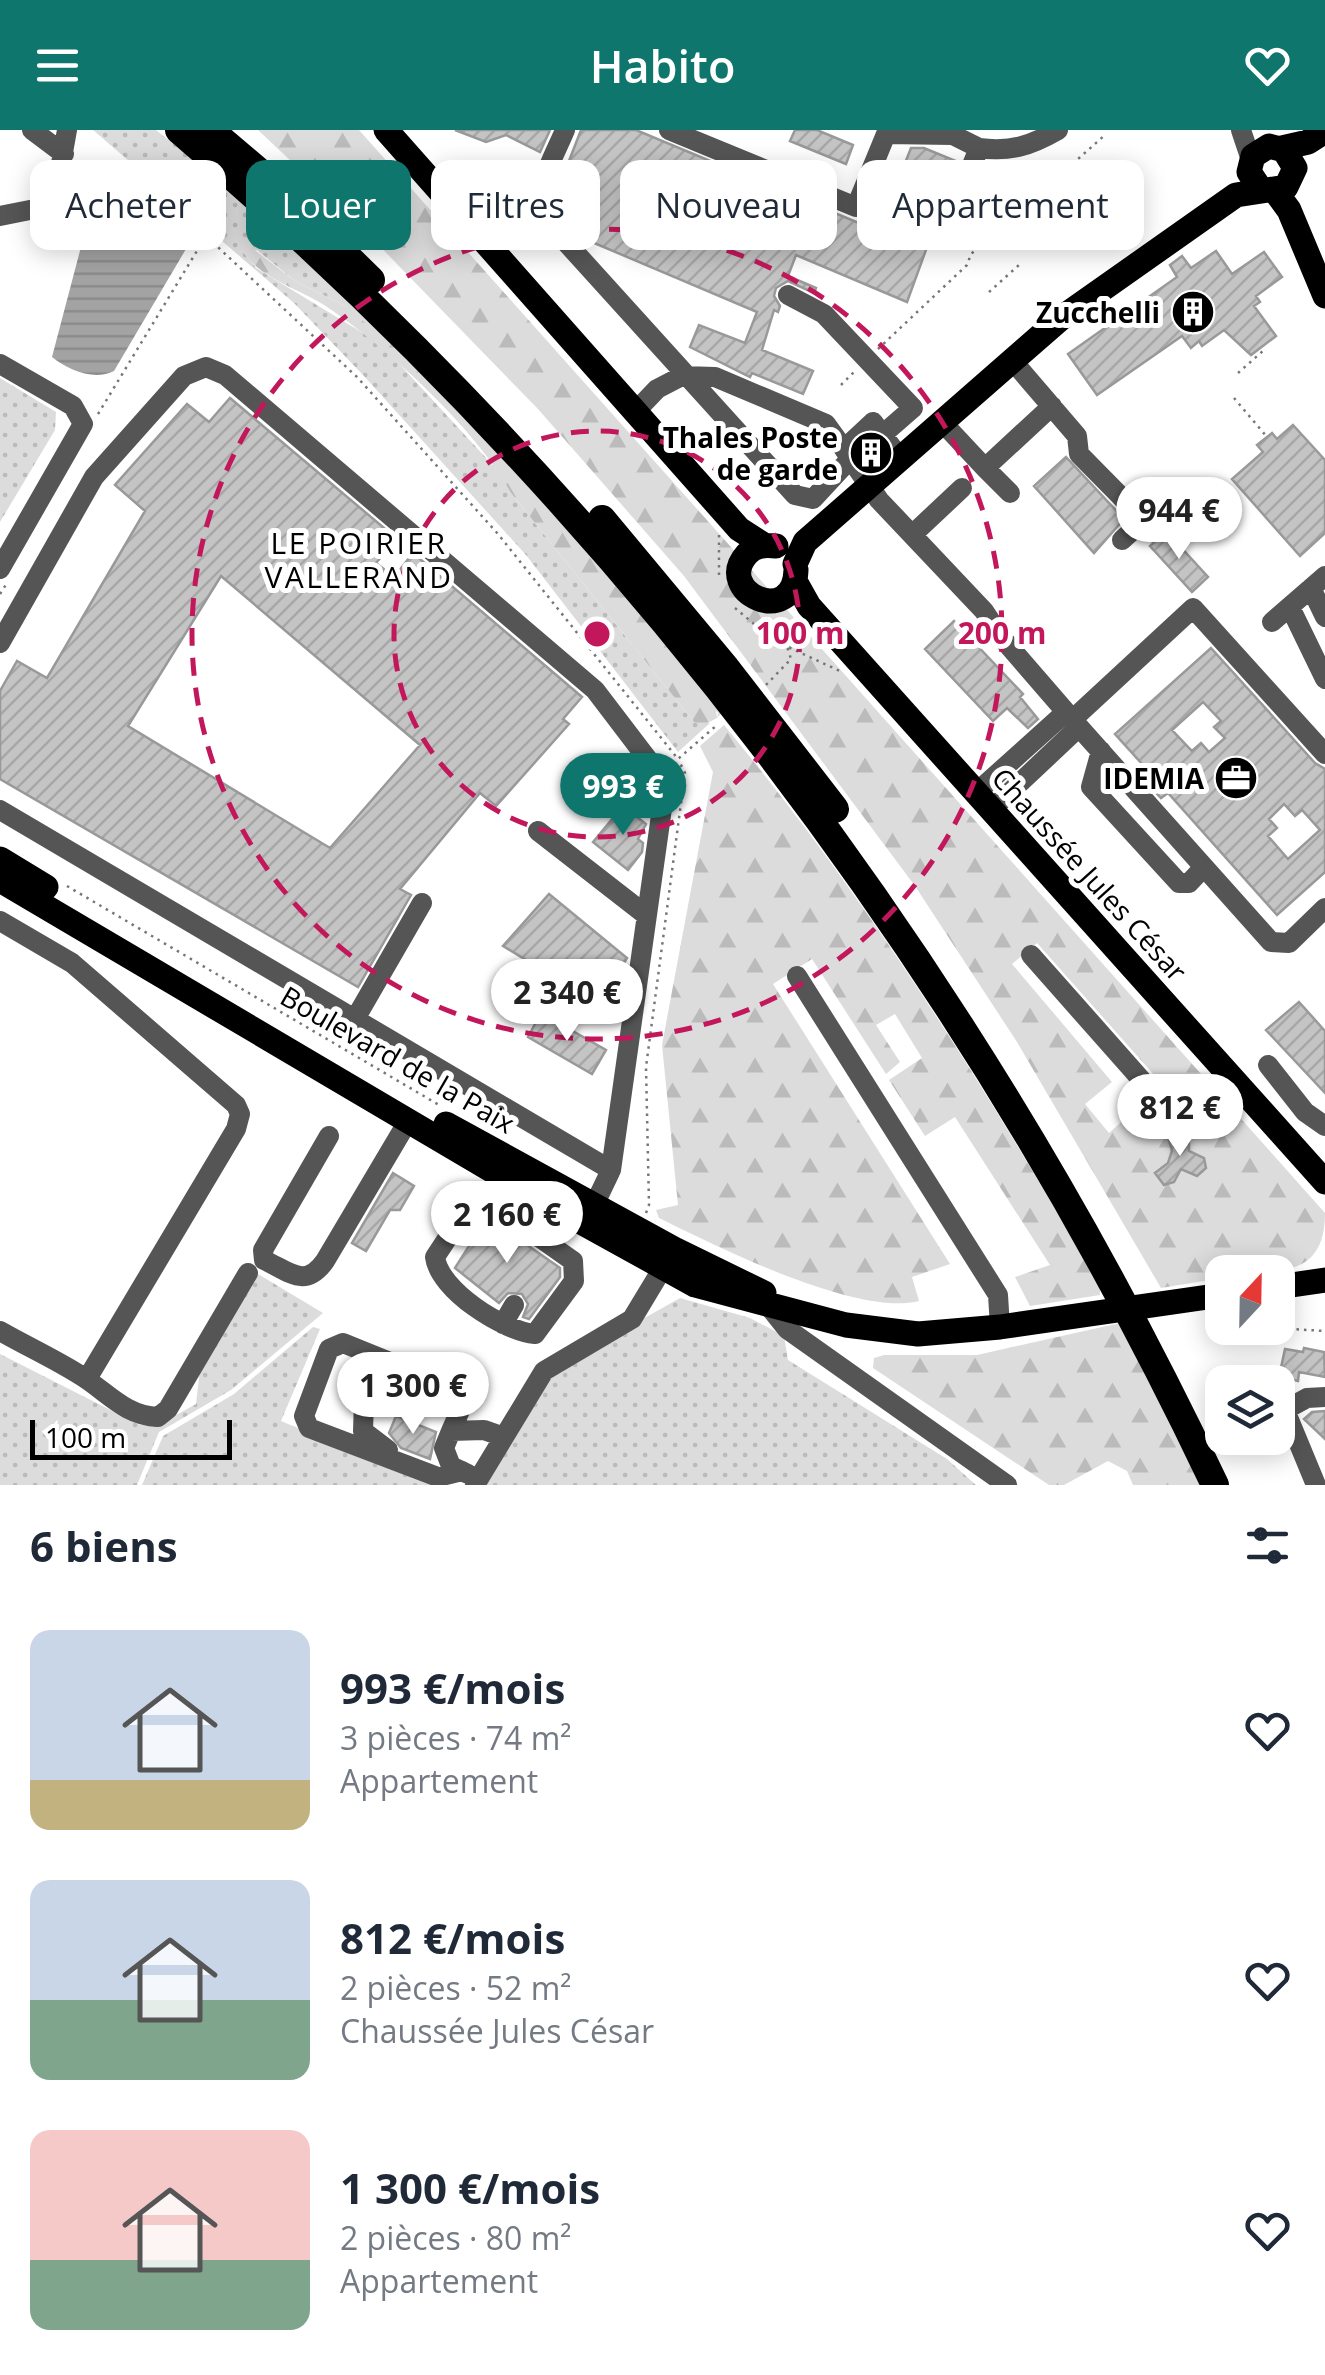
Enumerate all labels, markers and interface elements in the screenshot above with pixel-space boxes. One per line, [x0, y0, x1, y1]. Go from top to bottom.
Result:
text: Habito [590, 35, 735, 96]
icon: menu [30, 38, 85, 93]
icon: heart [1240, 38, 1295, 93]
chip: Acheter [30, 160, 226, 250]
chip: Louer [246, 160, 411, 250]
chip: Filtres [431, 160, 600, 250]
chip: Nouveau [620, 160, 837, 250]
chip: Appartement [857, 160, 1144, 250]
building icon: Zucchelli [1170, 289, 1216, 335]
place label: Zucchelli [1036, 293, 1160, 331]
place label: Thales Poste de garde [663, 418, 838, 488]
building icon: Thales Poste de garde [848, 430, 894, 476]
pin: 944 € [1109, 477, 1249, 562]
text: 944 € [1138, 488, 1220, 531]
district label: LE POIRIER VALLERAND [264, 522, 454, 597]
text: 100 m [756, 612, 844, 653]
text: 200 m [958, 612, 1046, 653]
centre of rings [579, 616, 615, 652]
pin: 993 € [553, 753, 693, 838]
office icon: IDEMIA [1213, 755, 1259, 801]
street label: Chaussée Jules César [984, 759, 1196, 989]
place label: IDEMIA [1103, 759, 1205, 797]
text: 993 € [582, 764, 664, 807]
pin: 2 340 € [475, 959, 659, 1044]
text: 2 340 € [513, 970, 621, 1013]
street label: Boulevard de la Paix [274, 976, 522, 1142]
pin: 812 € [1110, 1074, 1250, 1159]
text: 812 € [1139, 1085, 1221, 1128]
pin: 2 160 € [415, 1181, 599, 1266]
text: 2 160 € [453, 1192, 561, 1235]
north arrow [1205, 1255, 1295, 1345]
map controls [1205, 1255, 1295, 1455]
pin: 1 300 € [321, 1352, 505, 1437]
text: 1 300 € [359, 1363, 467, 1406]
button: layers [1205, 1365, 1295, 1455]
scale bar [30, 1415, 232, 1460]
text: 100 m [45, 1418, 126, 1456]
text: 6 biens [30, 1517, 178, 1574]
icon: filters [1240, 1518, 1295, 1573]
text: 993 €/mois [340, 1659, 565, 1716]
icon: home [110, 1670, 230, 1790]
icon: heart [1240, 1703, 1295, 1758]
text: 3 pièces · 74 m² [340, 1716, 571, 1759]
text: Appartement [340, 1759, 538, 1802]
text: 812 €/mois [340, 1909, 565, 1966]
icon: home [110, 1920, 230, 2040]
icon: heart [1240, 1953, 1295, 2008]
text: 2 pièces · 52 m² [340, 1966, 571, 2009]
text: Chaussée Jules César [340, 2009, 654, 2052]
text: 1 300 €/mois [340, 2159, 600, 2216]
icon: home [110, 2170, 230, 2290]
icon: heart [1240, 2203, 1295, 2258]
text: 2 pièces · 80 m² [340, 2216, 571, 2259]
text: Appartement [340, 2259, 538, 2302]

